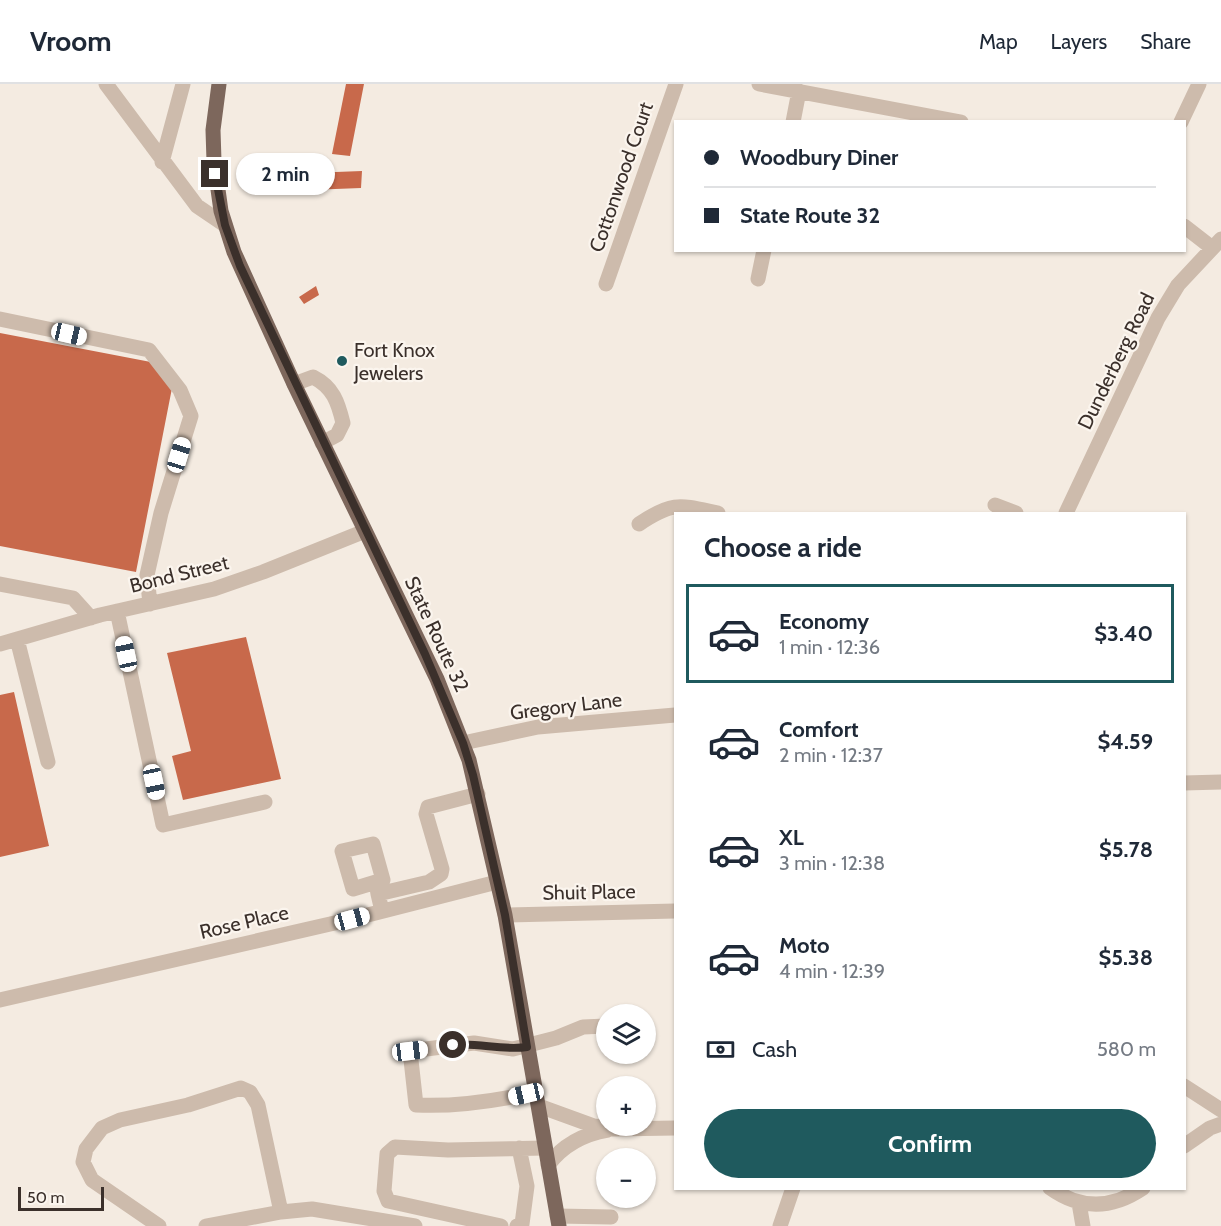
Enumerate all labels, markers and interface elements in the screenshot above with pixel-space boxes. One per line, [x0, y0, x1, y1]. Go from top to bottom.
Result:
text: Vroom [30, 24, 112, 58]
text: Map [979, 29, 1018, 54]
text: Layers [1051, 29, 1107, 54]
text: Share [1140, 29, 1191, 54]
street label: Cottonwood Court [584, 99, 658, 255]
text: Woodbury Diner [740, 144, 898, 171]
callout: 2 min [236, 153, 335, 195]
route end [201, 160, 228, 187]
text: 2 min [261, 162, 310, 186]
text: State Route 32 [740, 202, 880, 229]
street label: Dunderberg Road [1073, 289, 1159, 433]
car [49, 321, 89, 347]
place label: Fort Knox Jewelers [353, 338, 435, 385]
marker: Fort Knox Jewelers [335, 354, 349, 368]
car [165, 435, 193, 475]
text: Choose a ride [704, 531, 862, 564]
street label: Bond Street [127, 550, 231, 598]
street label: State Route 32 [400, 572, 474, 696]
icon: car [707, 607, 761, 661]
text: Economy [779, 608, 869, 635]
text: $3.40 [1094, 620, 1153, 647]
car [113, 635, 139, 673]
text: 1 min · 12:36 [779, 635, 880, 659]
street label: Gregory Lane [509, 687, 623, 725]
icon: car [707, 715, 761, 769]
text: Comfort [779, 716, 858, 743]
text: $4.59 [1098, 728, 1153, 755]
text: 2 min · 12:37 [779, 743, 883, 767]
car [141, 763, 167, 801]
icon: car [707, 823, 761, 877]
text: XL [779, 824, 804, 851]
text: $5.78 [1099, 836, 1153, 863]
text: 3 min · 12:38 [779, 851, 885, 875]
street label: Shuit Place [542, 879, 636, 905]
street label: Rose Place [197, 900, 291, 944]
car [332, 906, 372, 932]
icon: car [707, 931, 761, 985]
text: Moto [779, 932, 830, 959]
text: $5.38 [1098, 944, 1153, 971]
text: 4 min · 12:39 [779, 959, 885, 983]
map controls [596, 1004, 656, 1208]
button: layers [596, 1004, 656, 1064]
route start [439, 1031, 466, 1058]
icon: cash [704, 1033, 737, 1066]
text: Cash [752, 1036, 797, 1063]
text: 580 m [1097, 1037, 1156, 1061]
car [391, 1040, 429, 1062]
button: + [596, 1076, 656, 1136]
car [506, 1081, 546, 1107]
button: Confirm [704, 1109, 1156, 1178]
button: − [596, 1148, 656, 1208]
scale bar [18, 1184, 104, 1212]
text: 50 m [27, 1188, 64, 1207]

